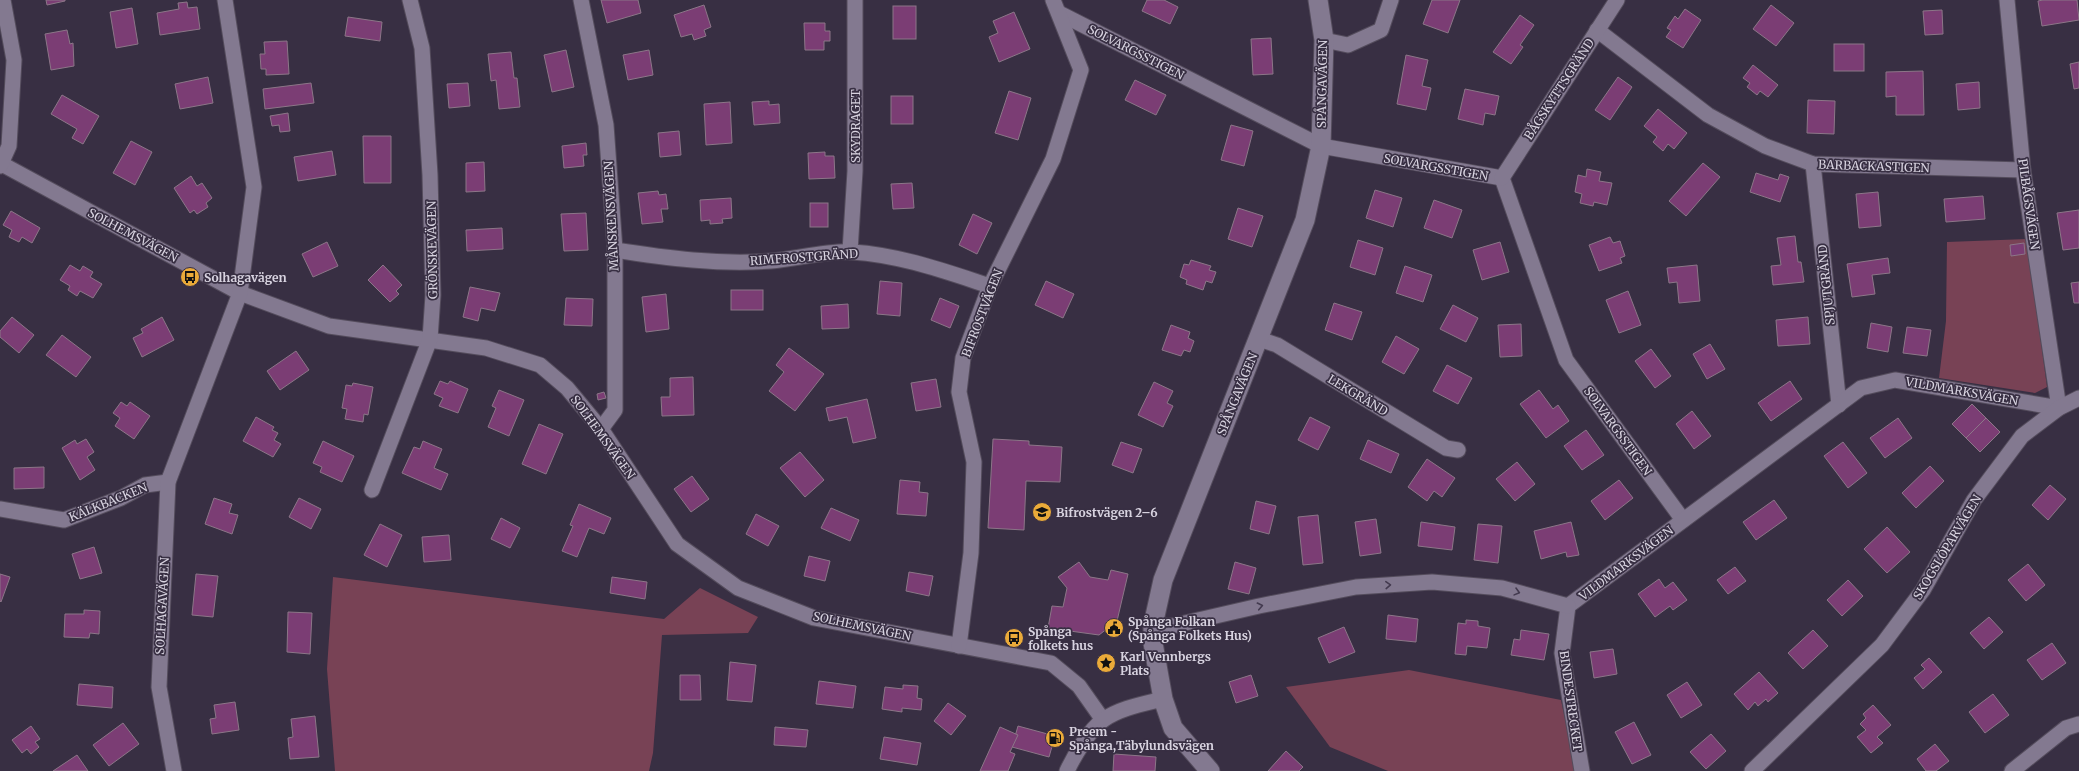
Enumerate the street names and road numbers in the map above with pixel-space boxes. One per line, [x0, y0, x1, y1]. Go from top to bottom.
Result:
street label: SOLVARGSSTIGEN [1085, 21, 1187, 83]
street label: BÅGSKYTTSGRÄND [1520, 35, 1597, 142]
street label: SPÅNGAVÄGEN [1313, 39, 1330, 128]
street label: SKYDRAGET [848, 88, 863, 163]
street label: SOLVARGSSTIGEN [1382, 150, 1490, 184]
street label: BARBACKASTIGEN [1818, 157, 1931, 175]
street label: PILBÅGSVÄGEN [2015, 157, 2044, 251]
street label: MÅNSKENSVÄGEN [600, 160, 621, 271]
street label: GRÖNSKEVÄGEN [424, 200, 440, 299]
street label: SOLHEMSVÄGEN [85, 205, 181, 265]
street label: SPJUTGRÄND [1814, 244, 1838, 326]
street label: RIMFROSTGRÄND [749, 246, 859, 268]
street label: BIFROSTVÄGEN [958, 266, 1006, 359]
street label: SPÅNGAVÄGEN [1213, 349, 1261, 438]
street label: LEKGRÄND [1325, 371, 1391, 419]
street label: VILDMARKSVÄGEN [1904, 374, 2020, 408]
street label: SOLVARGSSTIGEN [1581, 384, 1656, 479]
street label: SOLHEMSVÄGEN [568, 392, 639, 482]
street label: KÄLKBACKEN [66, 479, 150, 525]
street label: SKOGSLÖPARVÄGEN [1910, 491, 1985, 602]
street label: VILDMARKSVÄGEN [1575, 522, 1677, 604]
street label: SOLHAGAVÄGEN [152, 556, 172, 655]
street label: SOLHEMSVÄGEN [812, 608, 913, 644]
street label: BINDESTRECKET [1556, 649, 1586, 753]

